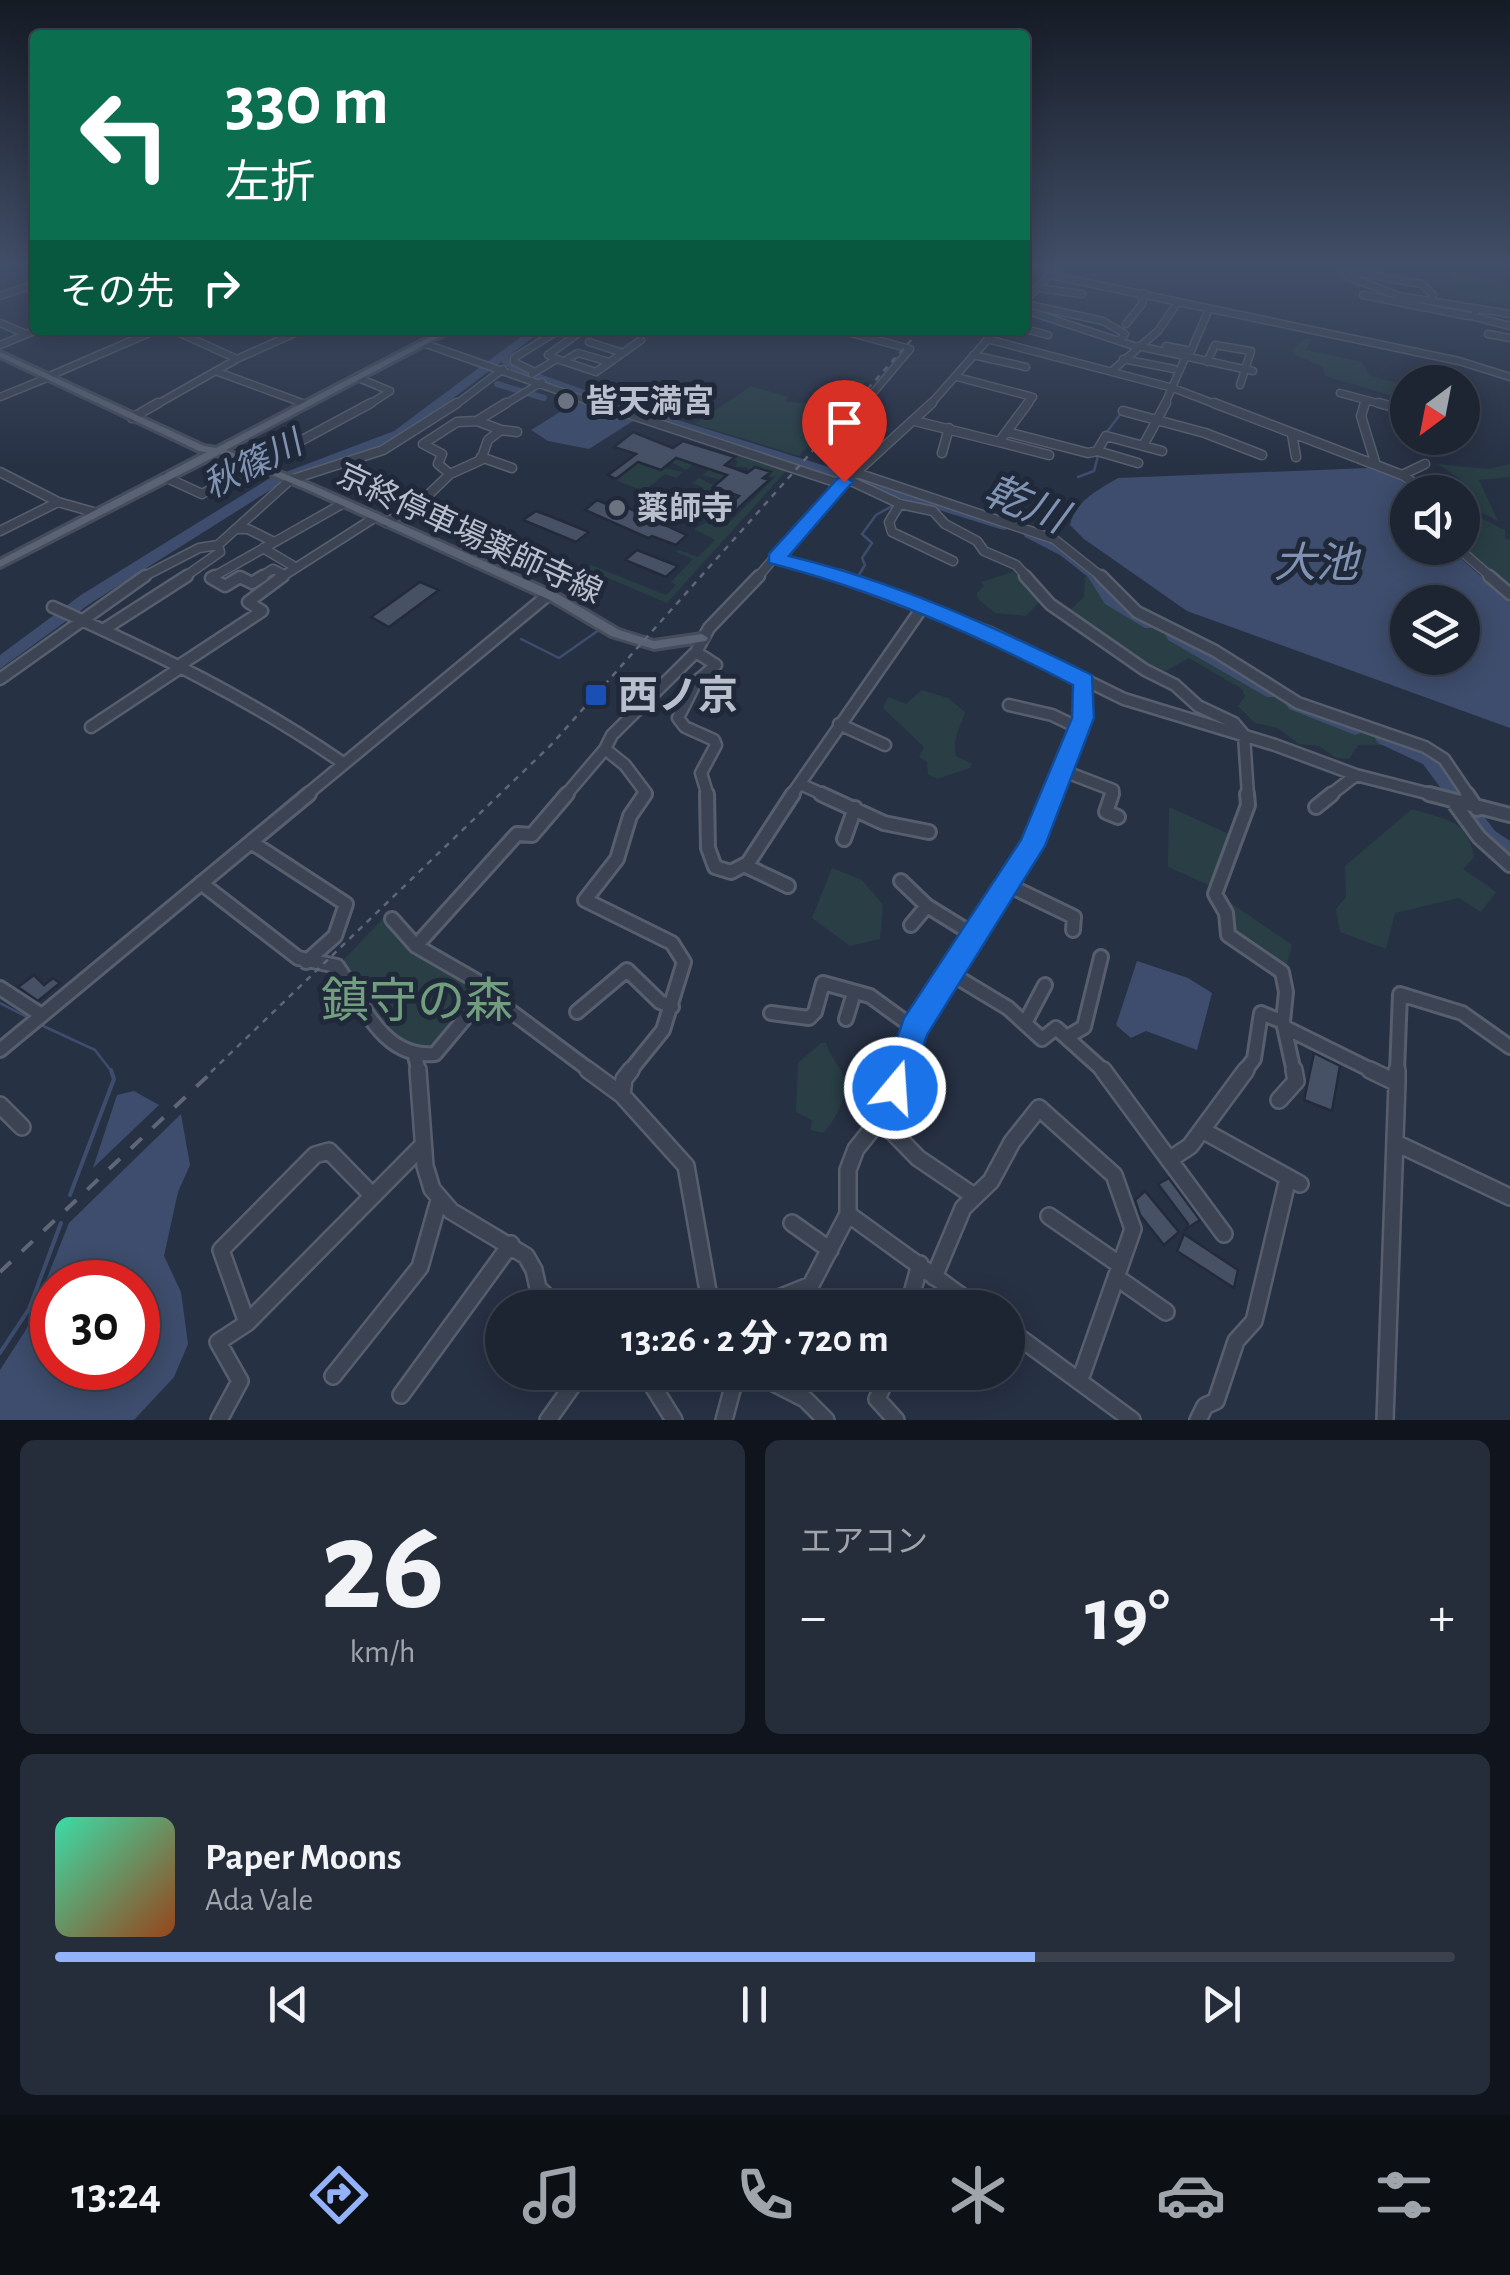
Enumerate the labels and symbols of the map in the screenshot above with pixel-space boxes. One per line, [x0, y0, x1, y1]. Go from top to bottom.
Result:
north arrow [1390, 365, 1480, 455]
pin [802, 380, 887, 483]
place label: 皆天満宮 [586, 384, 714, 418]
marker: 皆天満宮 [555, 390, 577, 412]
water label: 秋篠川 [197, 422, 311, 505]
street label: 京終停車場薬師寺線 [332, 457, 608, 609]
water label: 乾川 [978, 468, 1077, 542]
place label: 薬師寺 [637, 491, 733, 525]
marker: 薬師寺 [606, 497, 628, 519]
water label: 大池 [1274, 541, 1362, 585]
place label: 西ノ京 [618, 675, 738, 717]
marker: 西ノ京 [583, 682, 609, 708]
park label: 鎮守の森 [321, 976, 513, 1027]
position arrow [843, 1036, 947, 1140]
speed limit sign: 30 [30, 1260, 160, 1390]

